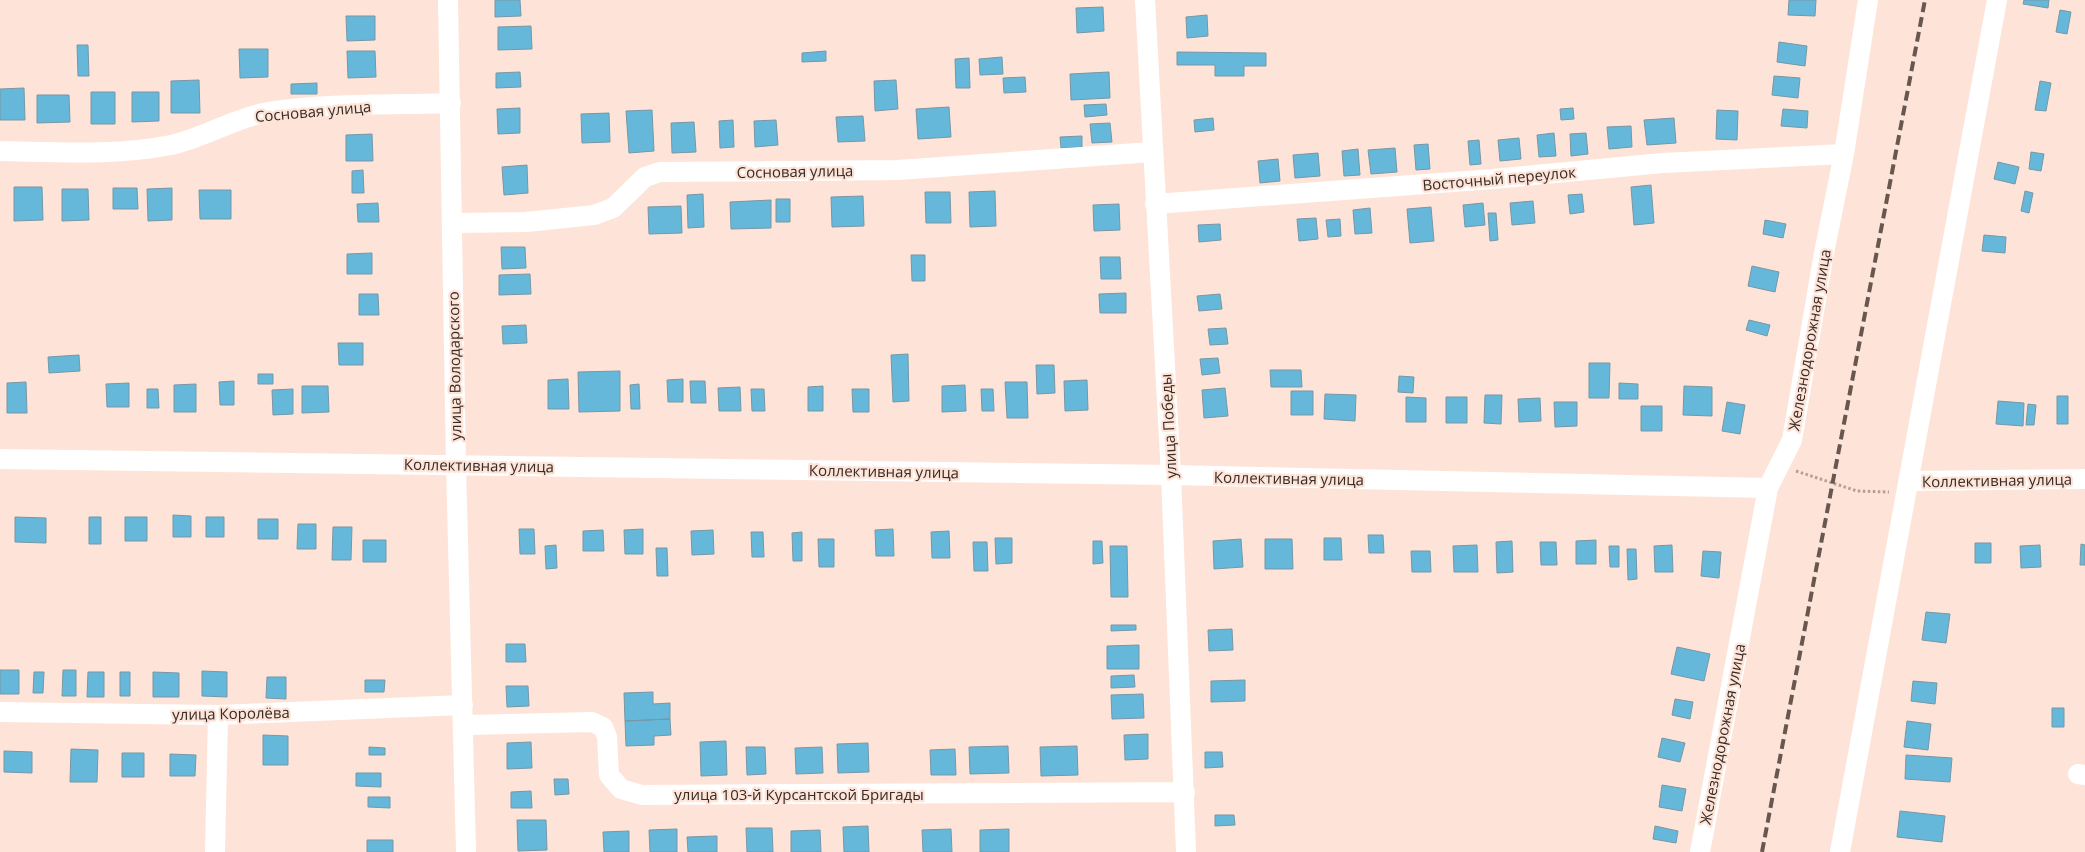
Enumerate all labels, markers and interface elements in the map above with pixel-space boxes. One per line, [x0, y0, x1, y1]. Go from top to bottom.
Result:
street label: Сосновая улица [254, 96, 372, 126]
street label: Сосновая улица [736, 160, 854, 182]
street label: Восточный переулок [1422, 161, 1577, 195]
street label: Железнодорожная улица [1783, 248, 1835, 432]
street label: улица Володарского [443, 291, 465, 441]
street label: улица Победы [1155, 373, 1181, 479]
street label: Коллективная улица [404, 454, 554, 476]
street label: Коллективная улица [809, 460, 959, 482]
street label: Коллективная улица [1214, 467, 1364, 489]
street label: Коллективная улица [1922, 469, 2072, 491]
street label: Железнодорожная улица [1695, 642, 1749, 826]
street label: улица Королёва [172, 702, 290, 724]
street label: улица 103-й Курсантской Бригады [674, 784, 924, 804]

